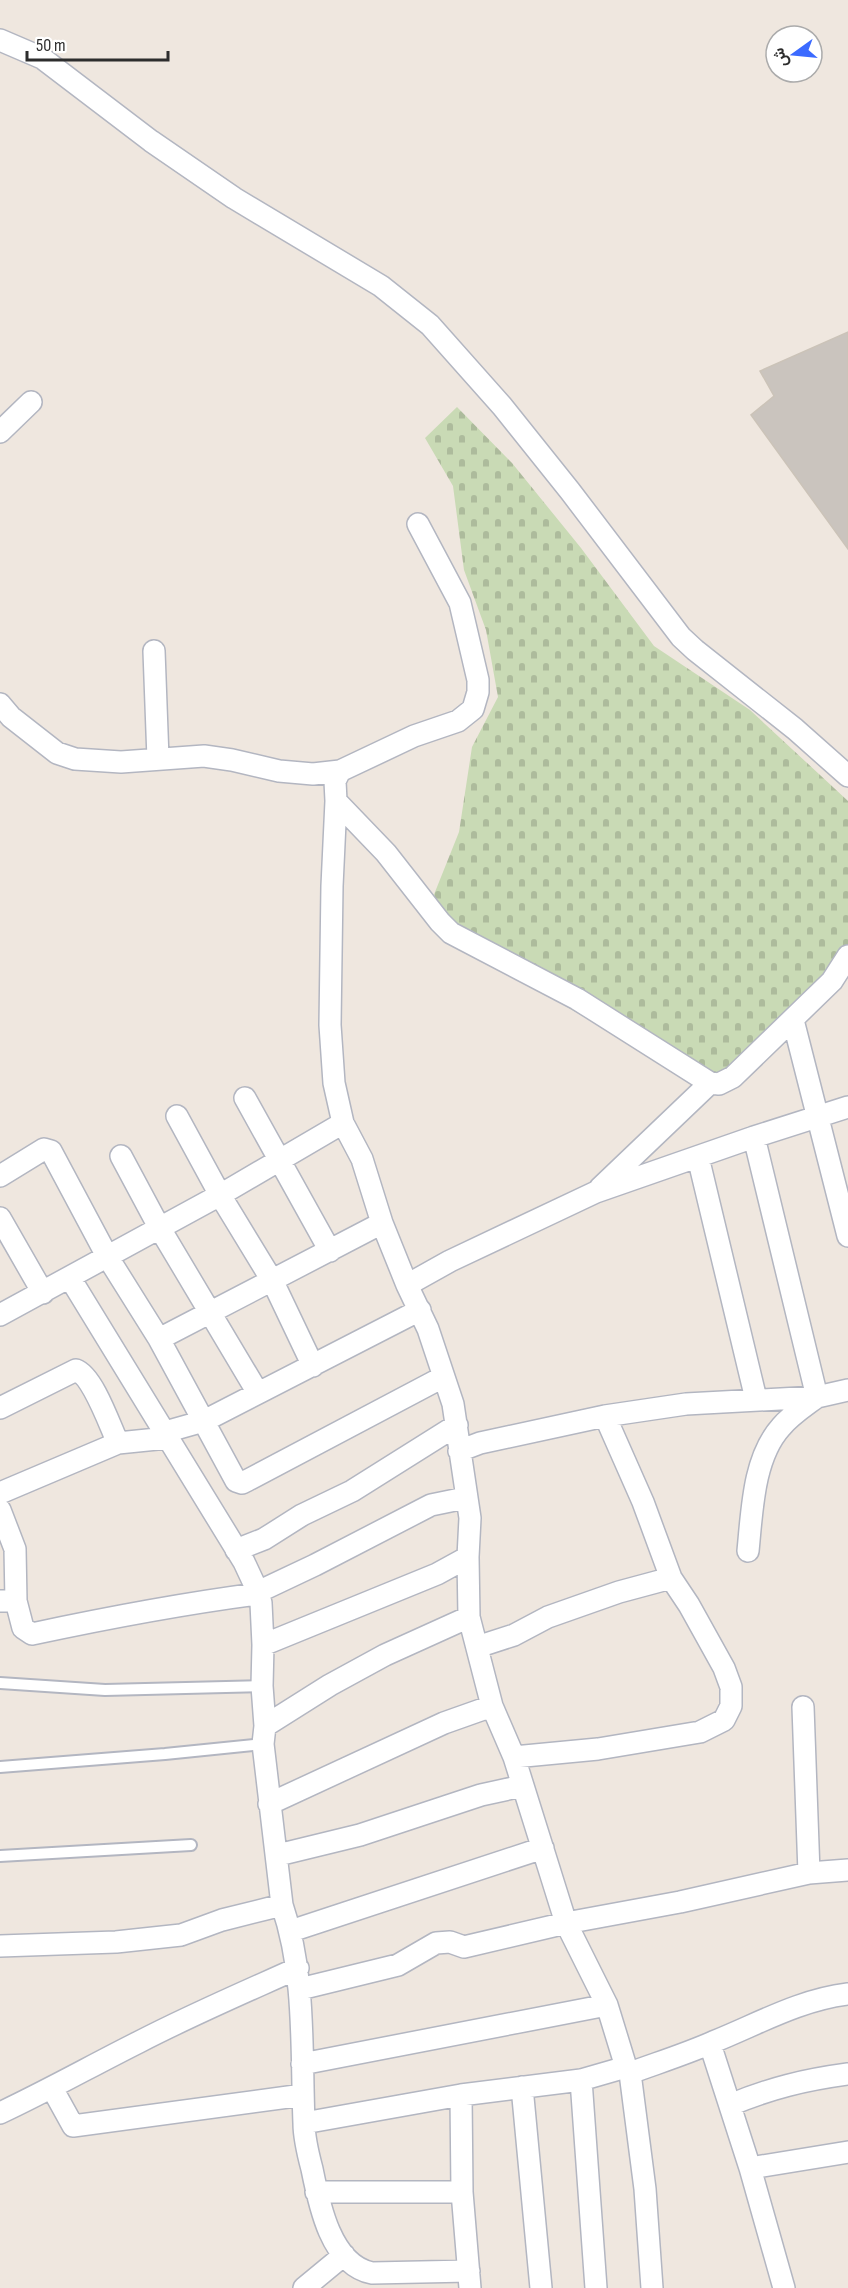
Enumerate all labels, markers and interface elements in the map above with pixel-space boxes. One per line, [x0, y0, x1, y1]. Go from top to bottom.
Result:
scale bar [27, 24, 168, 62]
north arrow [764, 24, 824, 84]
text: 50 m [36, 35, 66, 56]
text: ش [769, 46, 793, 69]

